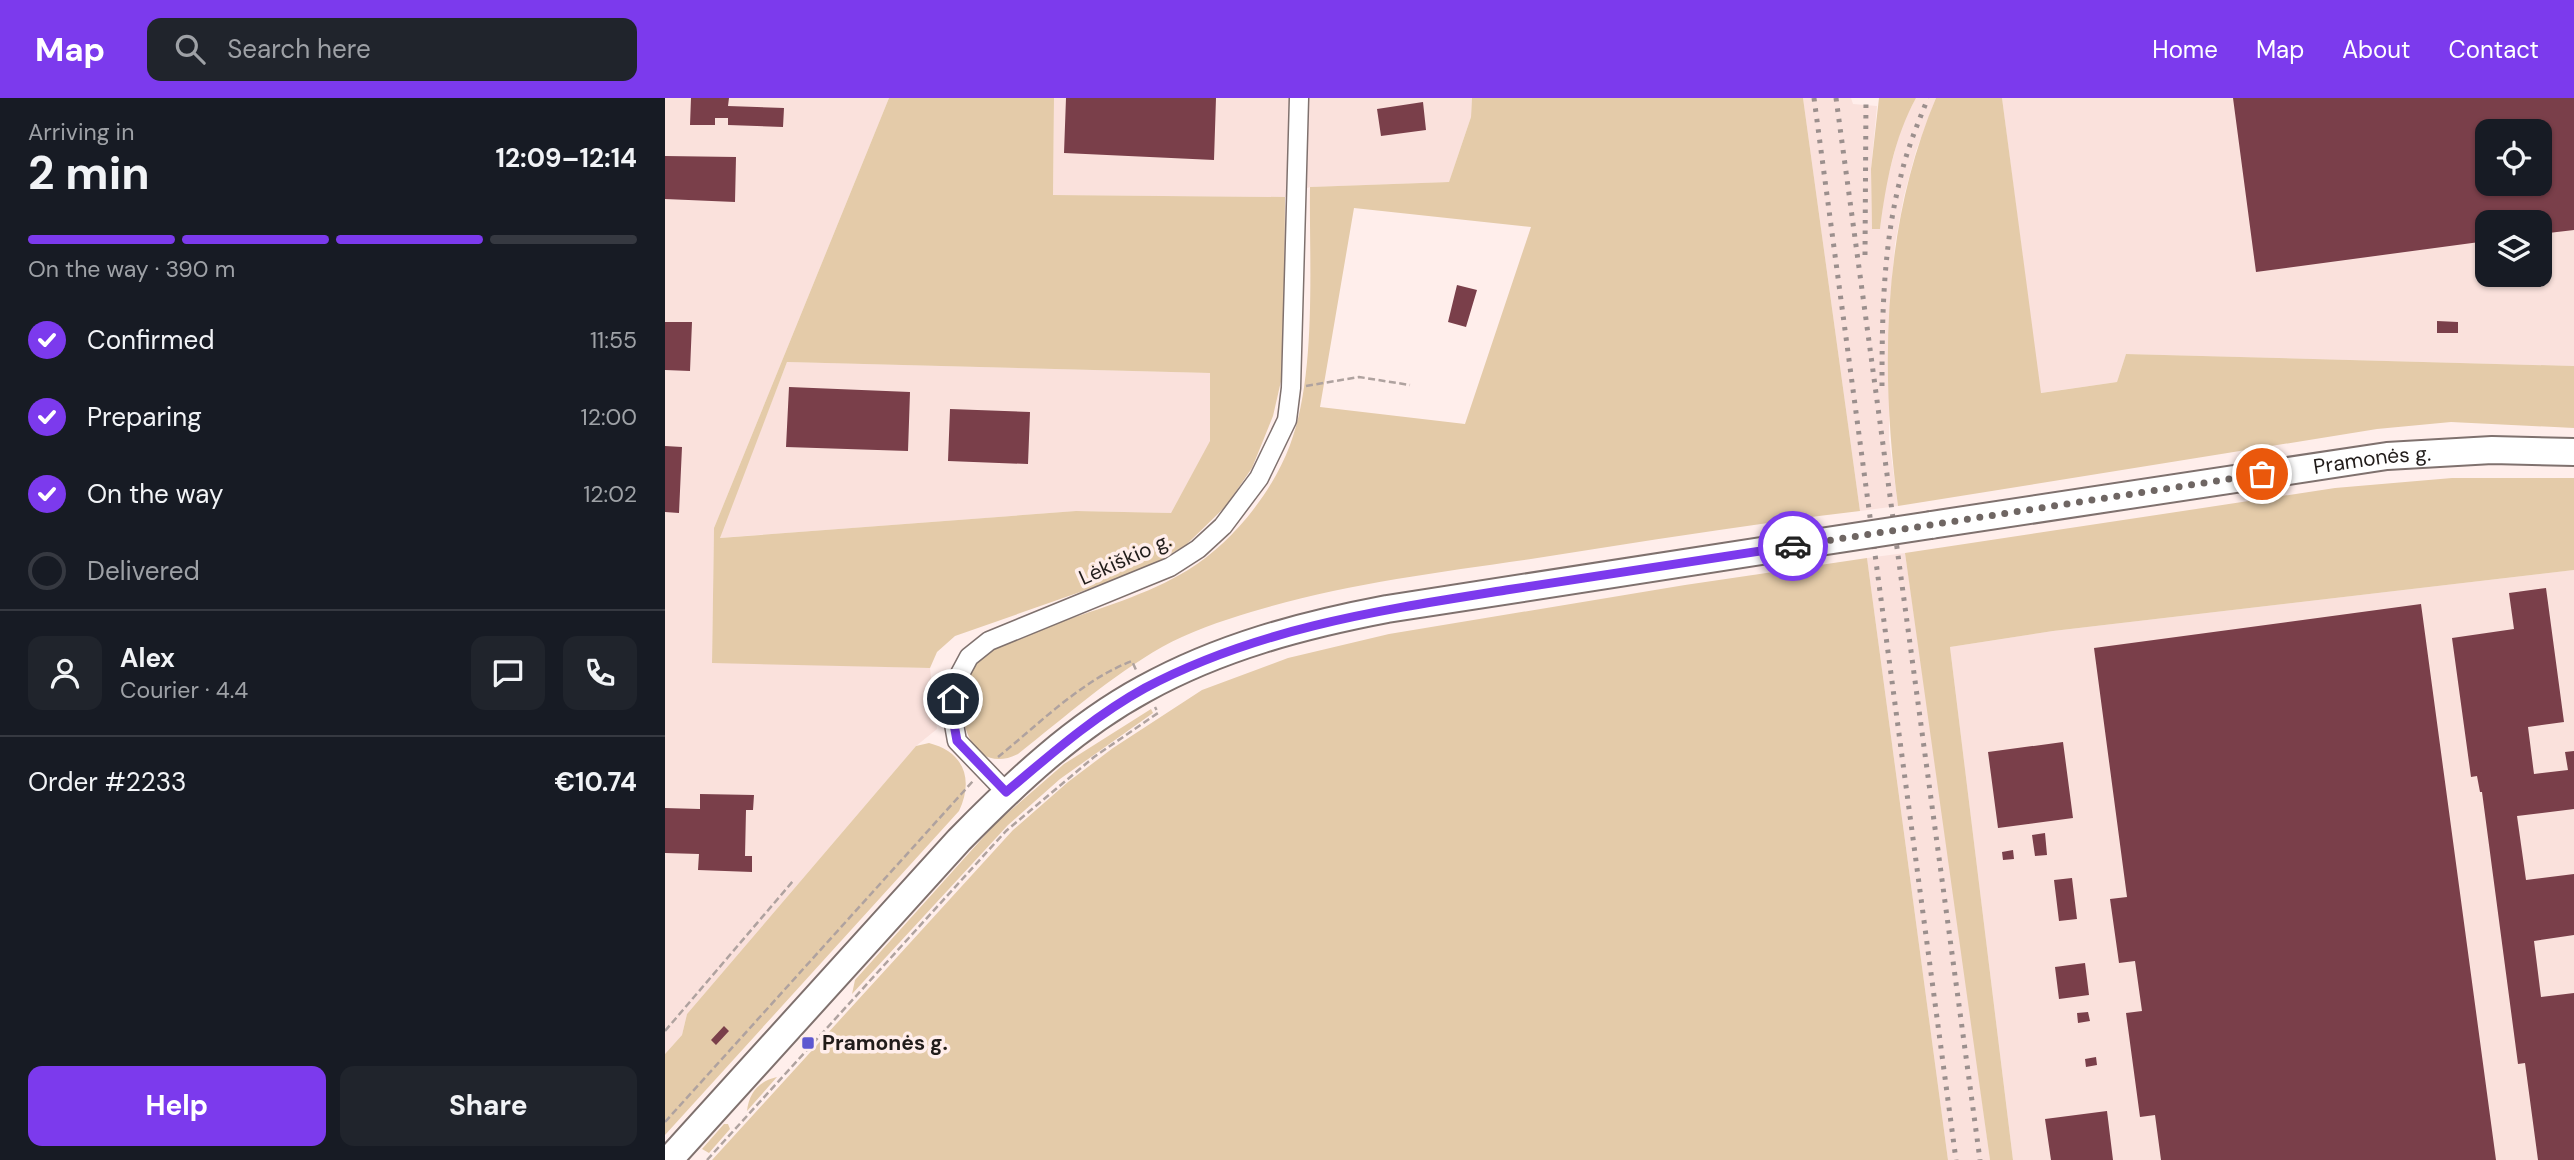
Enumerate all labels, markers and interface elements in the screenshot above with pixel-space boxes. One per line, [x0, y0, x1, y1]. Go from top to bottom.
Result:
search box [147, 18, 637, 81]
text: Map [35, 28, 105, 71]
icon: search [171, 30, 209, 68]
text: Search here [227, 32, 371, 66]
text: Home [2152, 34, 2218, 65]
text: Map [2256, 34, 2304, 65]
text: About [2342, 34, 2411, 65]
text: Contact [2449, 34, 2539, 65]
text: Arriving in [28, 117, 134, 147]
map controls [2475, 119, 2552, 287]
button: locate [2475, 119, 2552, 196]
text: 12:09–12:14 [496, 141, 637, 175]
text: 2 min [28, 143, 150, 203]
button: layers [2475, 210, 2552, 287]
text: On the way · 390 m [28, 254, 235, 284]
icon: check [28, 321, 66, 359]
text: Confirmed [87, 323, 214, 357]
text: 11:55 [590, 325, 637, 355]
icon: check [28, 398, 66, 436]
text: Preparing [87, 400, 202, 434]
text: 12:00 [580, 402, 637, 432]
street label: Pramonės g. [2311, 440, 2432, 481]
pin [2232, 444, 2292, 504]
icon: bag [2243, 455, 2281, 493]
icon: check [28, 475, 66, 513]
text: On the way [87, 477, 223, 511]
text: 12:02 [583, 479, 637, 509]
courier [1758, 511, 1828, 581]
street label: Lėkiškio g. [1074, 526, 1176, 592]
icon: car [1774, 527, 1812, 565]
text: Delivered [87, 554, 200, 588]
button: person [28, 636, 102, 710]
button: chat [471, 636, 545, 710]
button: phone [563, 636, 637, 710]
text: Alex [120, 641, 175, 675]
pin [923, 669, 983, 729]
text: Courier · 4.4 [120, 675, 248, 705]
icon: home [934, 680, 972, 718]
text: Order #2233 [28, 765, 186, 799]
text: €10.74 [554, 765, 637, 799]
place label: Pramonės g. [822, 1029, 948, 1057]
marker: Pramonės g. [800, 1035, 816, 1051]
button: Help [28, 1066, 326, 1146]
button: Share [340, 1066, 637, 1146]

